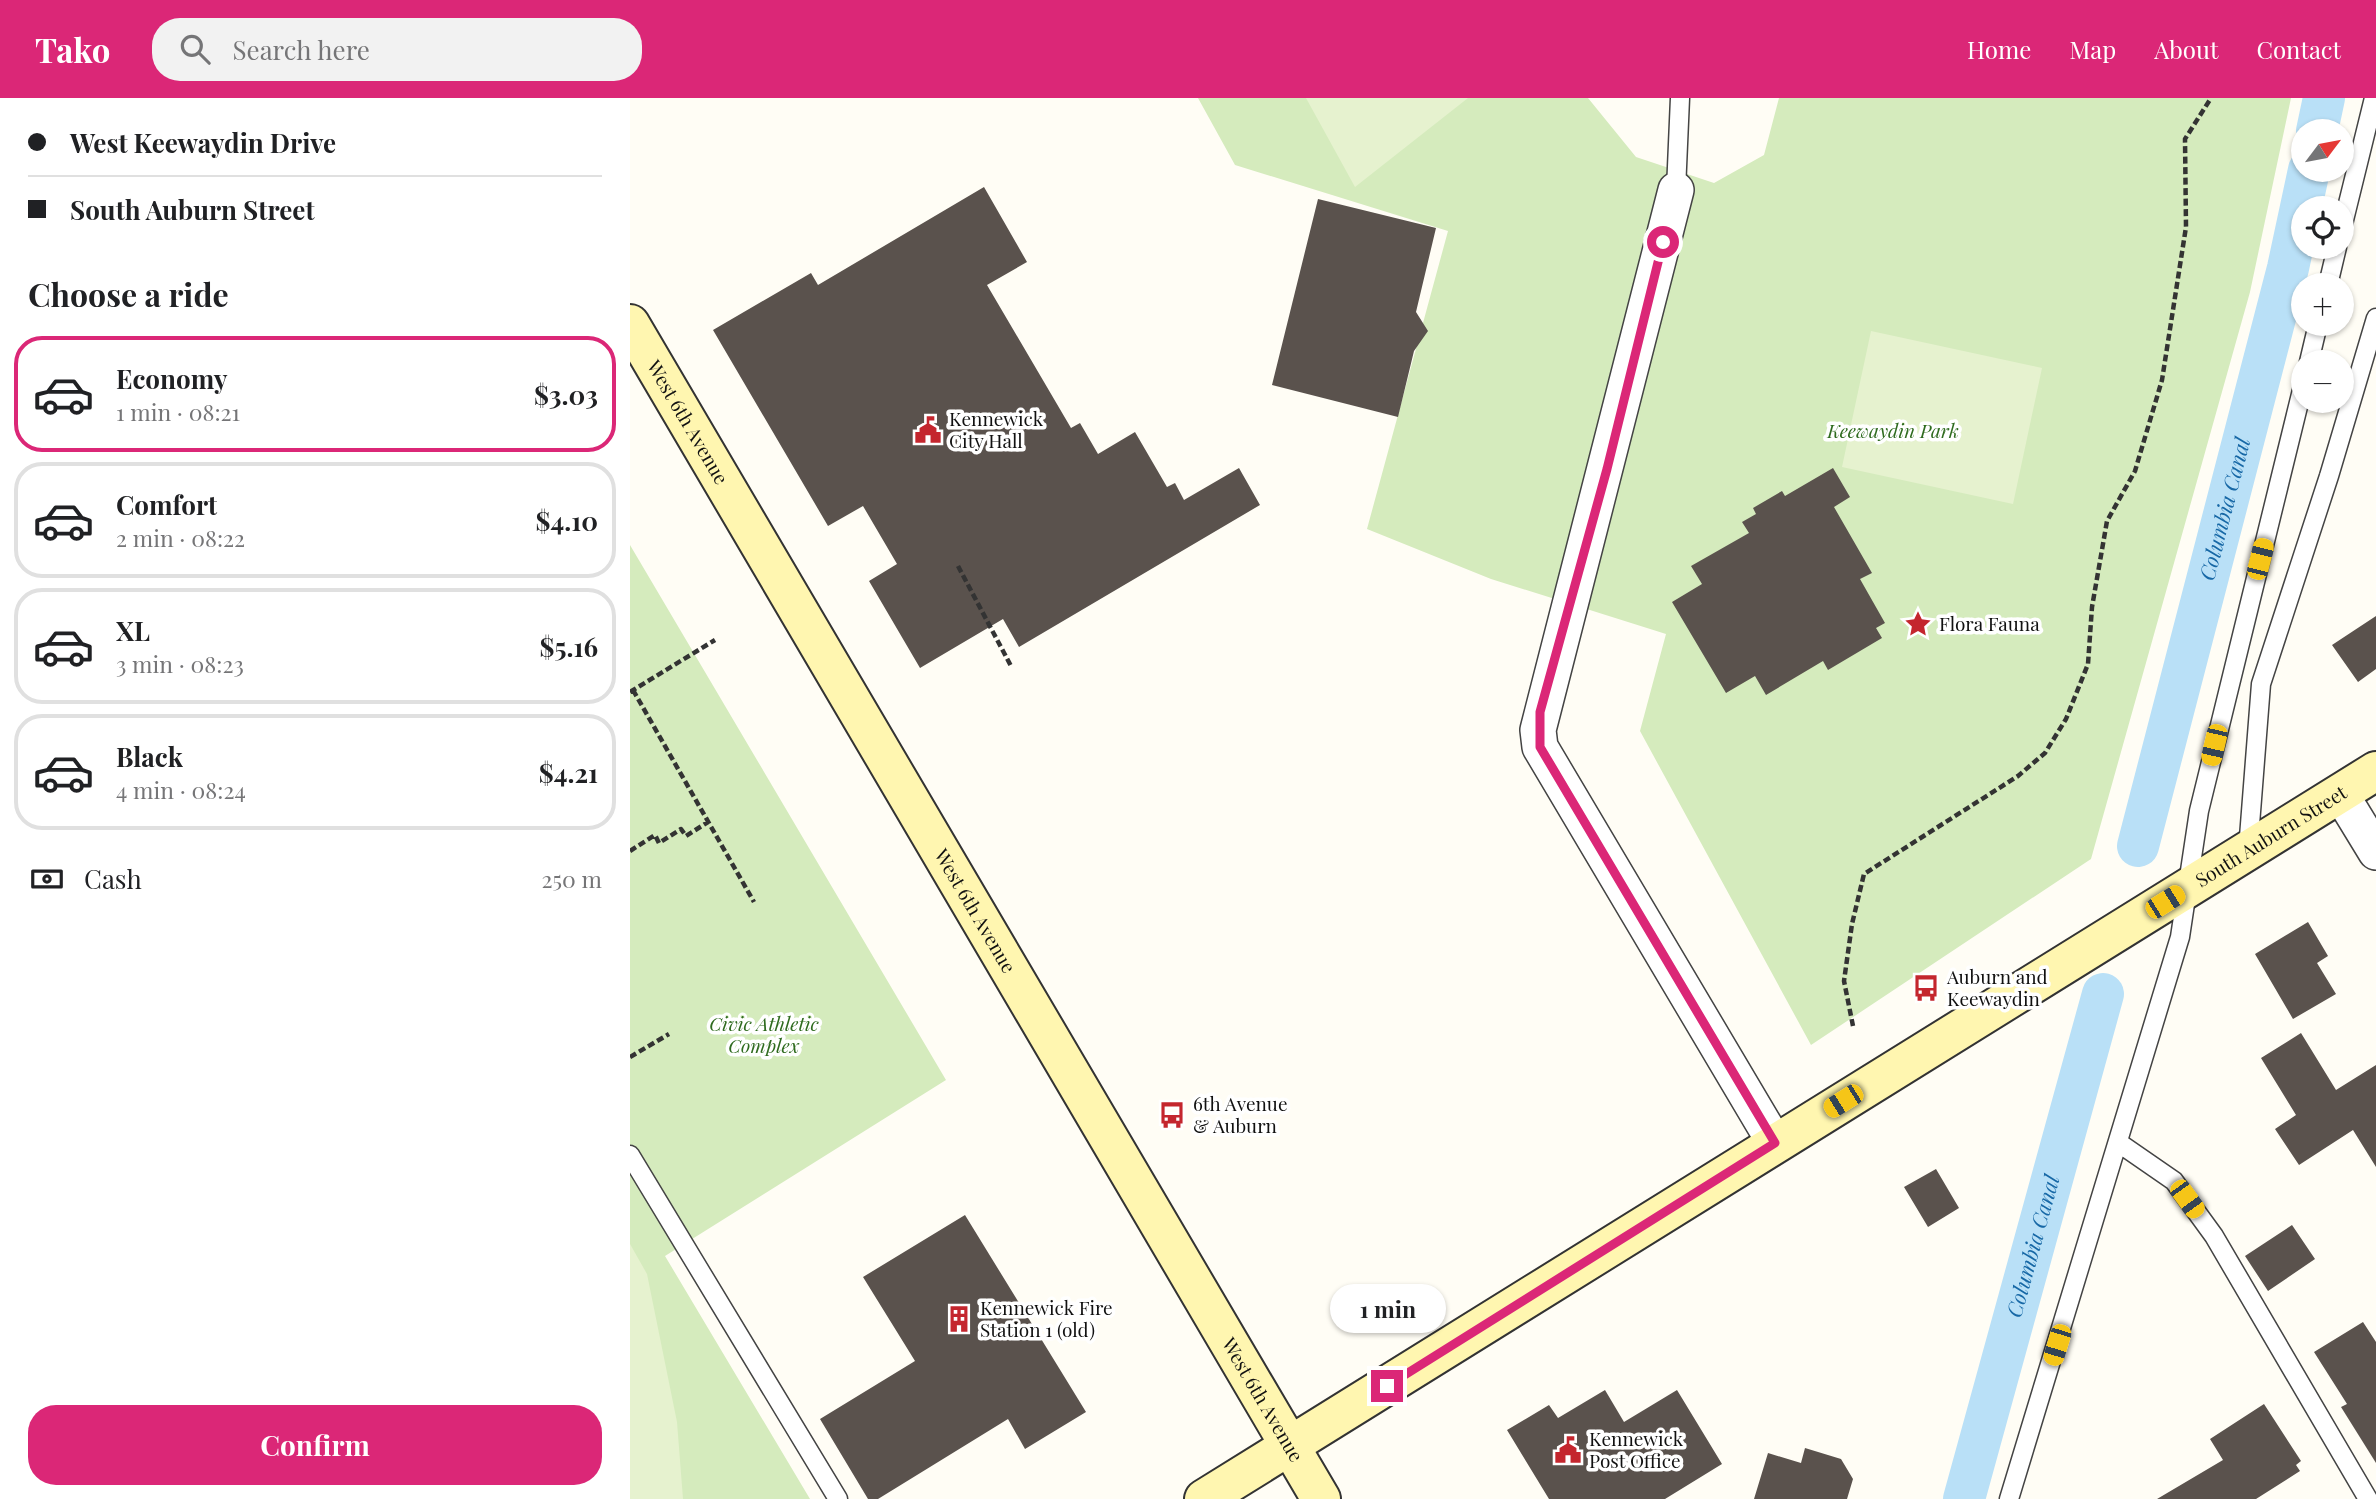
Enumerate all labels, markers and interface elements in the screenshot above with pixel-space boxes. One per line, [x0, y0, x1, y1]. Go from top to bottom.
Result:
search box [152, 18, 642, 81]
text: Tako [35, 27, 110, 71]
icon: search [176, 30, 214, 68]
text: Search here [232, 32, 370, 67]
text: Home [1967, 33, 2031, 65]
text: Map [2069, 33, 2116, 65]
text: About [2154, 33, 2218, 65]
text: Contact [2256, 33, 2341, 65]
north arrow [2291, 119, 2354, 182]
map controls [2291, 119, 2354, 413]
text: West Keewaydin Drive [70, 125, 336, 160]
text: South Auburn Street [70, 192, 315, 227]
button: locate [2291, 196, 2354, 259]
route start [1647, 226, 1679, 258]
text: Choose a ride [28, 272, 229, 315]
button: + [2291, 273, 2354, 336]
button: − [2291, 350, 2354, 413]
street label: West 6th Avenue [642, 354, 735, 489]
text: Economy [116, 361, 227, 396]
icon: car [32, 363, 95, 426]
text: $3.03 [534, 377, 598, 412]
text: 1 min · 08:21 [116, 396, 240, 427]
place label: Kennewick City Hall [949, 405, 1044, 453]
public building icon: Kennewick City Hall [913, 415, 943, 445]
park label: Keewaydin Park [1826, 417, 1959, 443]
water label: Columbia Canal [2192, 433, 2256, 583]
text: Comfort [116, 487, 217, 522]
icon: car [32, 489, 95, 552]
text: $4.10 [536, 503, 598, 538]
text: 2 min · 08:22 [116, 522, 245, 553]
car [2245, 536, 2276, 582]
place icon: Flora Fauna [1903, 609, 1933, 639]
place label: Flora Fauna [1939, 610, 2040, 636]
text: XL [116, 613, 150, 648]
icon: car [32, 615, 95, 678]
text: $5.16 [540, 629, 598, 664]
text: 3 min · 08:23 [116, 648, 244, 679]
car [2200, 722, 2229, 768]
text: Black [116, 739, 183, 774]
icon: car [32, 741, 95, 804]
text: $4.21 [539, 755, 598, 790]
text: 4 min · 08:24 [116, 774, 246, 805]
street label: South Auburn Street [2190, 778, 2351, 892]
street label: West 6th Avenue [929, 843, 1023, 977]
icon: cash [28, 860, 66, 898]
text: Cash [84, 861, 142, 896]
text: 250 m [541, 863, 602, 894]
car [2142, 882, 2189, 922]
place label: Auburn and Keewaydin [1946, 963, 2048, 1011]
bus stop icon: Auburn and Keewaydin [1911, 973, 1941, 1003]
park label: Civic Athletic Complex [709, 1010, 820, 1058]
car [1820, 1081, 1867, 1121]
place label: 6th Avenue & Auburn [1193, 1090, 1288, 1138]
bus stop icon: 6th Avenue & Auburn [1157, 1100, 1187, 1130]
water label: Columbia Canal [1999, 1170, 2065, 1320]
car [2167, 1176, 2208, 1222]
callout: 1 min [1329, 1284, 1445, 1334]
text: 1 min [1360, 1293, 1416, 1324]
place label: Kennewick Fire Station 1 (old) [980, 1294, 1113, 1342]
building icon: Kennewick Fire Station 1 (old) [944, 1304, 974, 1334]
car [2041, 1322, 2074, 1368]
street label: West 6th Avenue [1216, 1332, 1310, 1466]
route end [1371, 1370, 1403, 1402]
button: Confirm [28, 1405, 602, 1485]
place label: Kennewick Post Office [1589, 1425, 1684, 1473]
public building icon: Kennewick Post Office [1553, 1435, 1583, 1465]

